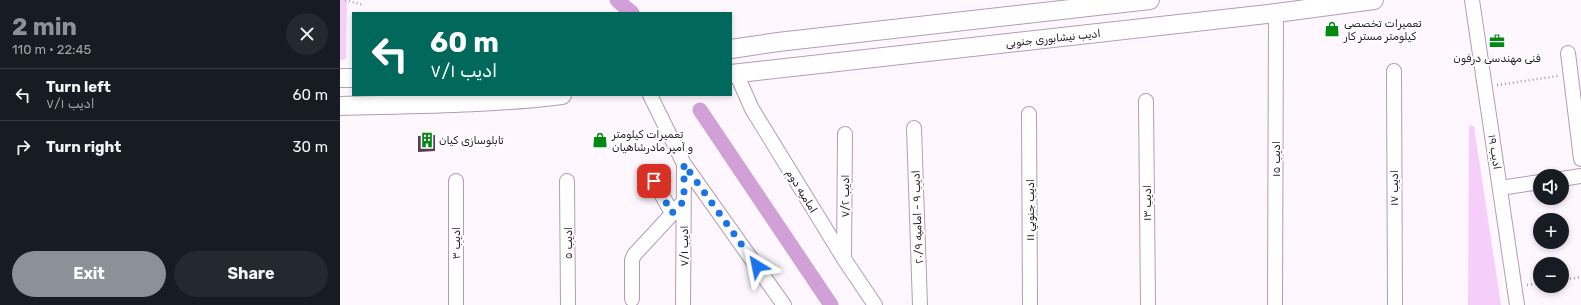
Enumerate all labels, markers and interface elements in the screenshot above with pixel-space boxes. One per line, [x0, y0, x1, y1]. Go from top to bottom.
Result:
text: 2 min [12, 13, 77, 41]
button: close [286, 13, 328, 55]
place label: تعمیرات تخصصی کیلومتر مستر کار [1343, 17, 1422, 44]
shop icon: تعمیرات تخصصی کیلومتر مستر کار [1323, 20, 1341, 38]
text: 60 m [430, 26, 499, 59]
street label: ادیب نیشابوری جنوبی [1005, 27, 1101, 51]
icon: left [364, 28, 416, 80]
office icon: فنی مهندسی درفون [1488, 32, 1506, 50]
text: 110 m · 22:45 [12, 42, 91, 57]
place label: فنی مهندسی درفون [1453, 52, 1541, 66]
text: ادیب ۷/۱ [430, 60, 497, 82]
text: Turn left [46, 78, 111, 96]
icon: left [12, 84, 34, 106]
text: 60 m [292, 86, 328, 104]
text: ادیب ۷/۱ [46, 96, 95, 111]
place label: تعمیرات کیلومتر و آمپر مادرشاهیان [611, 128, 693, 155]
building icon: تابلوسازی کیان [418, 131, 436, 149]
shop icon: تعمیرات کیلومتر و آمپر مادرشاهیان [591, 131, 609, 149]
place label: تابلوسازی کیان [439, 134, 504, 148]
street label: ادیب ۱۹ [1485, 134, 1504, 170]
icon: right [12, 136, 34, 158]
text: Turn right [46, 138, 121, 156]
text: 30 m [292, 138, 328, 156]
street label: ادیب ۱۵ [1270, 141, 1283, 177]
pin [637, 164, 671, 198]
street label: امامیه دوم [782, 167, 820, 216]
map controls [1533, 169, 1569, 293]
button: sound [1533, 169, 1569, 205]
icon: arrive [643, 170, 665, 192]
street label: ادیب ۹ - امامیه ۲۰/۹ [909, 170, 926, 264]
street label: ادیب ۱۷ [1388, 170, 1401, 206]
street label: ادیب ۷/۲ [839, 174, 852, 218]
street label: ادیب جنوبي ١١ [1024, 179, 1039, 241]
street label: ادیب ۱۳ [1141, 185, 1154, 221]
button: + [1533, 213, 1569, 249]
street label: ادیب ۷/۱ [678, 225, 691, 267]
street label: ادیب ۳ [450, 227, 463, 259]
street label: ادیب ۵ [562, 227, 575, 259]
position arrow [736, 245, 778, 287]
button: Exit [12, 251, 166, 297]
button: Share [174, 251, 328, 297]
button: − [1533, 257, 1569, 293]

